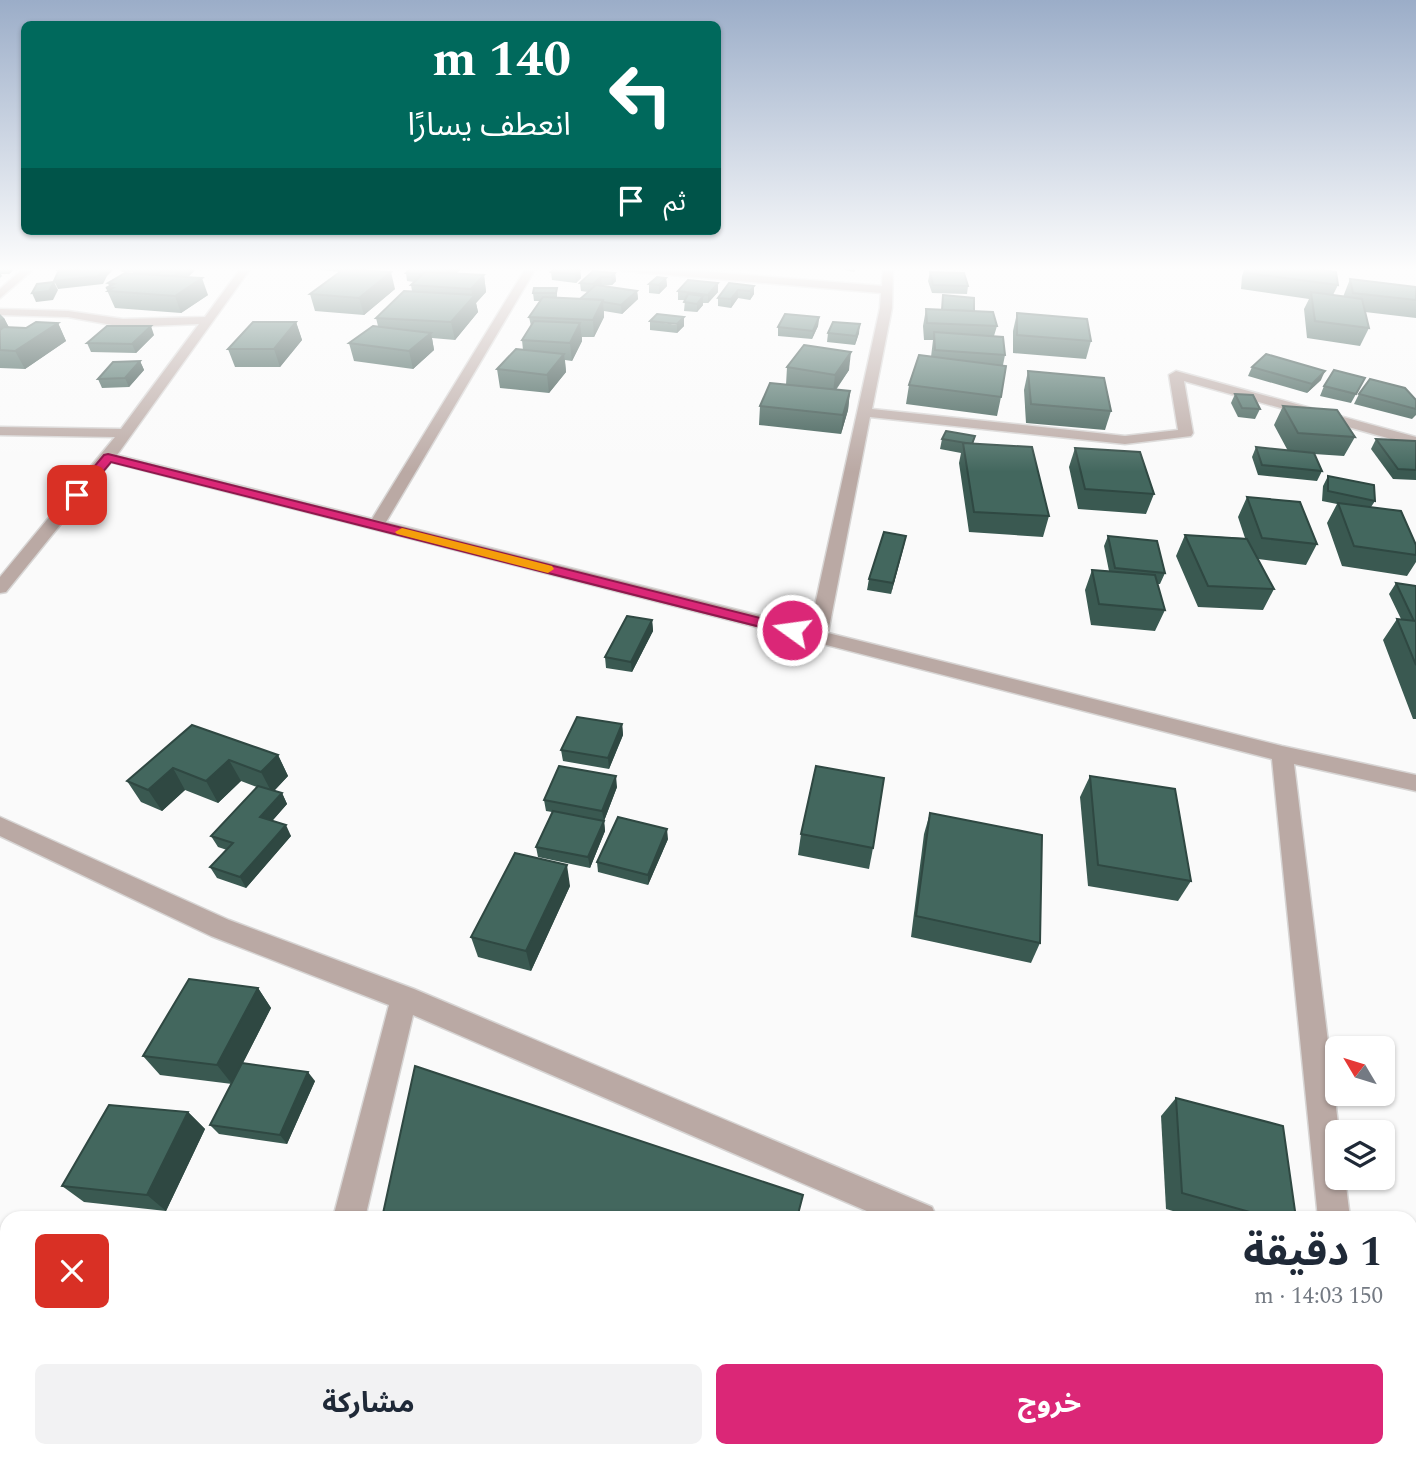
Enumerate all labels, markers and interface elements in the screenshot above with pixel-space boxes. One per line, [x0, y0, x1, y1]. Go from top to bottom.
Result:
text: 140 m [432, 23, 571, 98]
icon: left [595, 49, 686, 140]
text: انعطف يسارًا [408, 101, 571, 150]
icon: arrive [612, 182, 650, 220]
text: ثم [664, 182, 686, 222]
pin [47, 465, 107, 525]
icon: arrive [58, 476, 96, 514]
position arrow [755, 593, 829, 667]
north arrow [1325, 1036, 1395, 1106]
map controls [1325, 1036, 1395, 1190]
button: layers [1325, 1120, 1395, 1190]
text: 1 دقيقة [1243, 1221, 1383, 1284]
button: close [35, 1234, 109, 1308]
text: 150 m · 14:03 [1254, 1279, 1383, 1314]
button: مشاركة [35, 1364, 702, 1444]
button: خروج [716, 1364, 1383, 1444]

